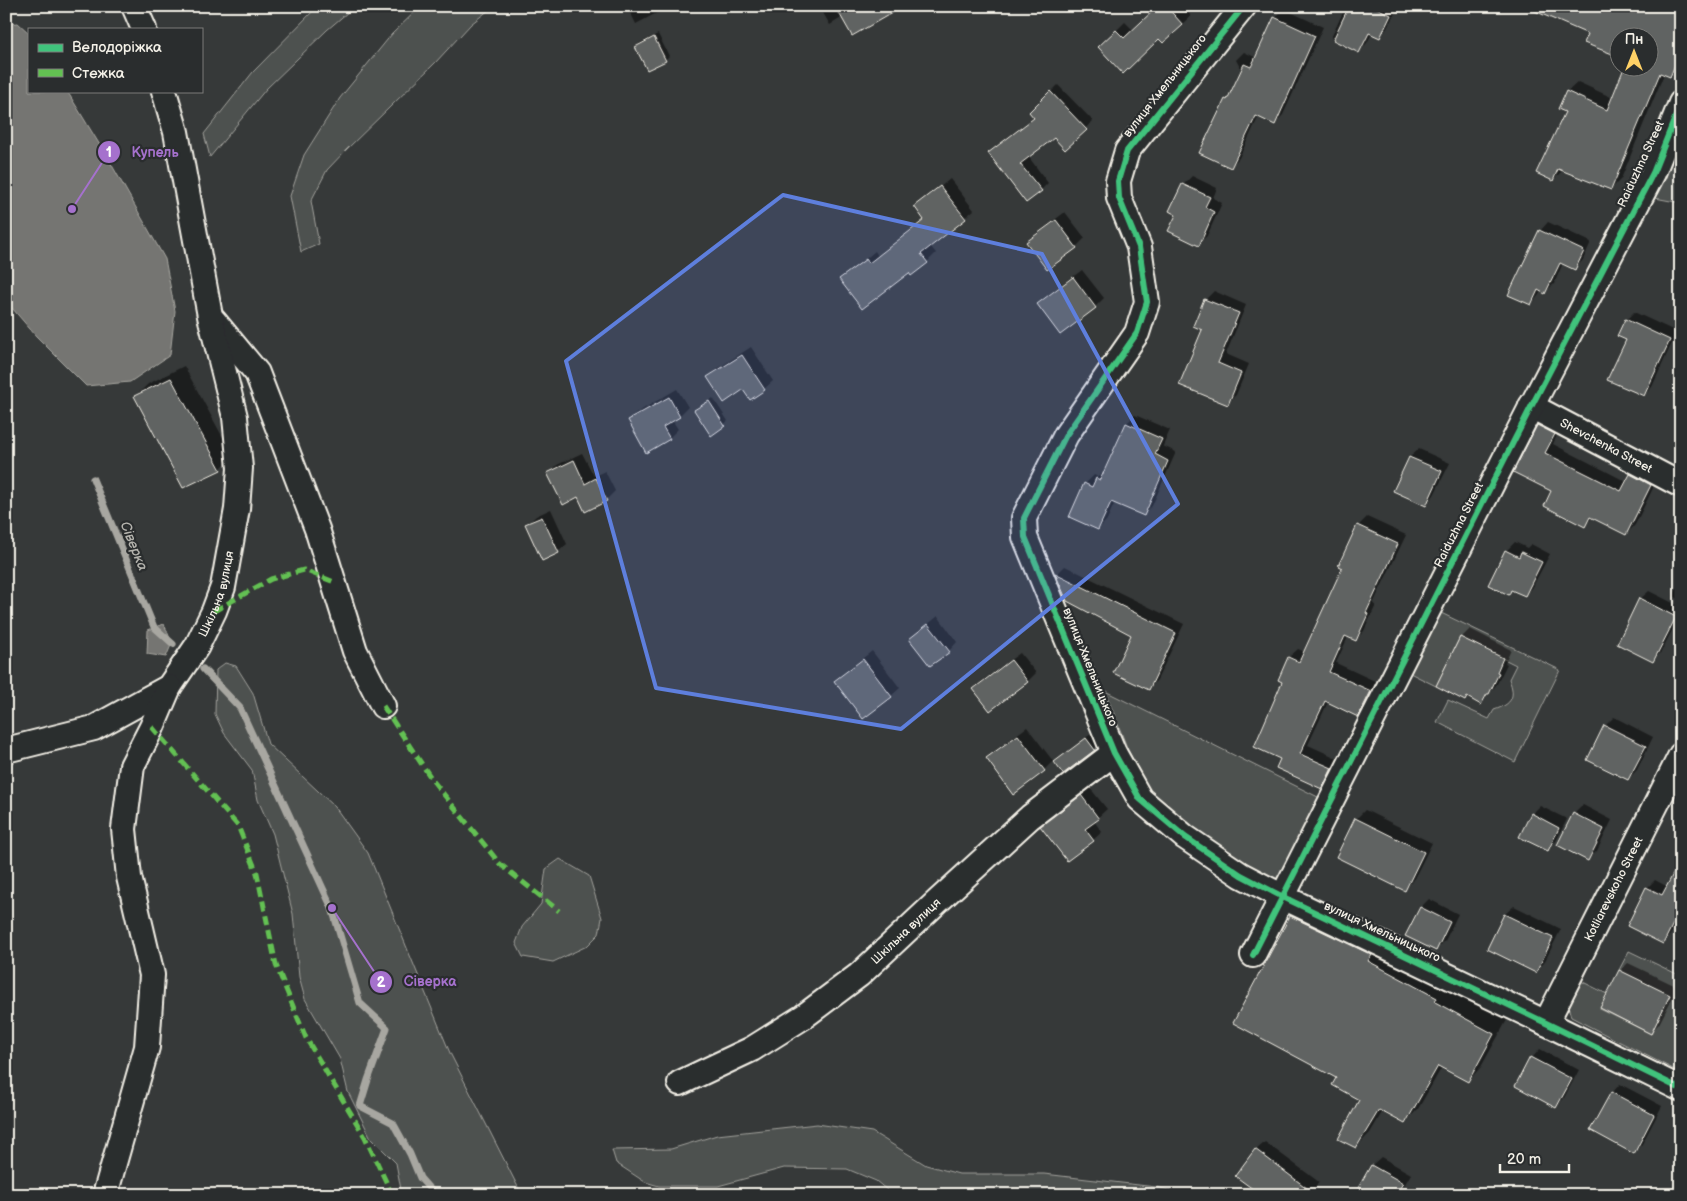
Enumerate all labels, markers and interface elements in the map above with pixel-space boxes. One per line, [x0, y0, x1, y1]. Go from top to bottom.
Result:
legend [28, 28, 202, 92]
north arrow [1610, 28, 1660, 78]
text: Пн [1625, 31, 1643, 48]
street label: вулиця Хмельницького [1120, 32, 1210, 140]
text: Велодоріжка [72, 38, 162, 57]
text: Стежка [72, 64, 125, 83]
street label: Raiduzhna Street [1614, 118, 1668, 210]
callout: Купель [96, 138, 188, 167]
text: 1 [106, 143, 112, 162]
text: Купель [131, 144, 179, 161]
street label: Shevchenka Street [1558, 415, 1655, 476]
street label: Raiduzhna Street [1431, 480, 1487, 570]
water label: Сіверка [116, 519, 152, 573]
street label: Шкільна вулиця [195, 549, 237, 639]
street label: вулиця Хмельницького [1059, 606, 1121, 728]
street label: Kotliarevskoho Street [1581, 834, 1646, 944]
street label: Шкільна вулиця [868, 895, 944, 967]
street label: вулиця Хмельницького [1322, 898, 1442, 966]
callout: Сіверка [369, 967, 466, 996]
text: 2 [377, 973, 386, 992]
text: Сіверка [404, 973, 457, 990]
scale bar [1500, 1141, 1568, 1173]
text: 20 m [1507, 1150, 1541, 1169]

